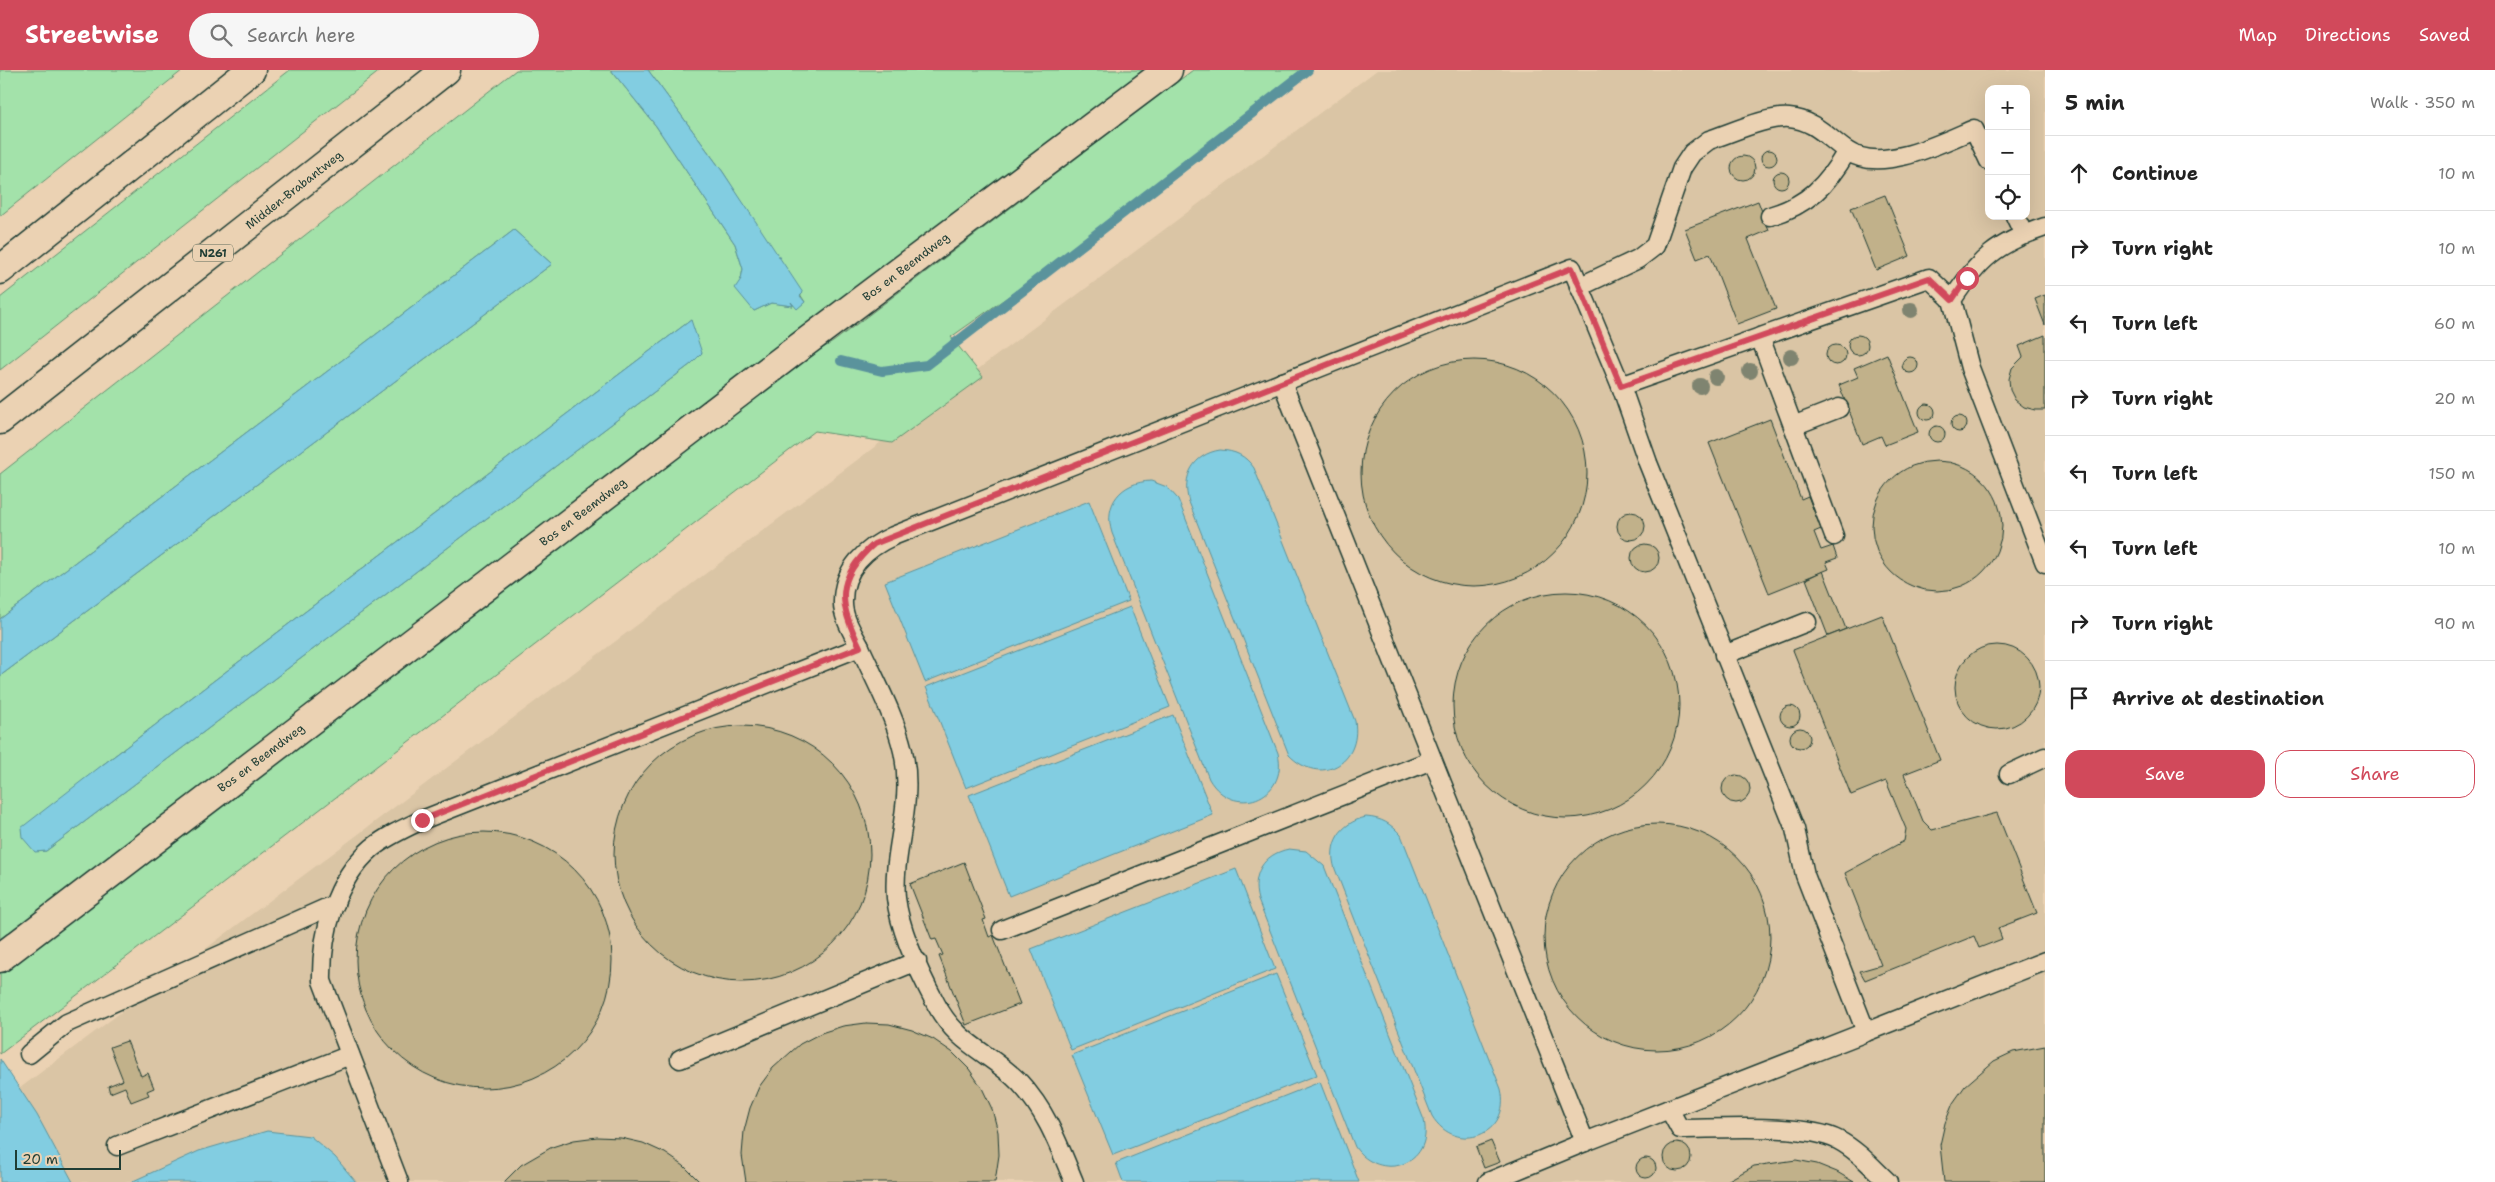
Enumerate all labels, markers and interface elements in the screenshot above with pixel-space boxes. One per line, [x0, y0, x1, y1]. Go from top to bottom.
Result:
search box [189, 13, 539, 58]
text: Streetwise [25, 19, 159, 51]
icon: search [207, 21, 235, 49]
text: Search here [247, 23, 356, 48]
text: Map [2239, 23, 2277, 47]
text: Directions [2305, 23, 2391, 47]
text: Saved [2419, 23, 2470, 47]
map controls [1985, 85, 2030, 220]
button: + [1985, 85, 2030, 130]
text: 5 min [2065, 89, 2125, 117]
text: Walk · 350 m [2370, 92, 2475, 113]
button: − [1985, 130, 2030, 175]
street label: Midden-Brabantweg [242, 147, 346, 233]
icon: ahead [2065, 159, 2093, 187]
text: Continue [2112, 161, 2198, 186]
text: 10 m [2438, 163, 2475, 184]
button: locate [1985, 175, 2030, 220]
street label: Bos en Beemdweg [859, 229, 953, 305]
icon: right [2065, 234, 2093, 262]
text: Turn right [2112, 236, 2213, 261]
text: 10 m [2438, 238, 2475, 259]
road number: N261 [193, 244, 233, 262]
route start [1956, 267, 1979, 290]
icon: left [2065, 309, 2093, 337]
text: Turn left [2112, 311, 2198, 336]
text: 60 m [2434, 313, 2475, 334]
icon: right [2065, 384, 2093, 412]
text: Turn right [2112, 386, 2213, 411]
text: 20 m [2434, 388, 2475, 409]
icon: left [2065, 459, 2093, 487]
text: Turn left [2112, 461, 2198, 486]
text: 150 m [2428, 463, 2475, 484]
street label: Bos en Beemdweg [536, 474, 630, 550]
icon: left [2065, 534, 2093, 562]
text: Turn left [2112, 536, 2198, 561]
text: 10 m [2438, 538, 2475, 559]
icon: right [2065, 609, 2093, 637]
text: Turn right [2112, 611, 2213, 636]
text: 90 m [2434, 613, 2475, 634]
icon: arrive [2065, 684, 2093, 712]
text: Arrive at destination [2112, 686, 2324, 711]
street label: Bos en Beemdweg [214, 720, 308, 796]
button: Save [2065, 750, 2265, 798]
button: Share [2275, 750, 2475, 798]
route end [411, 809, 434, 832]
scale bar [15, 1147, 121, 1170]
text: 20 m [22, 1150, 58, 1168]

